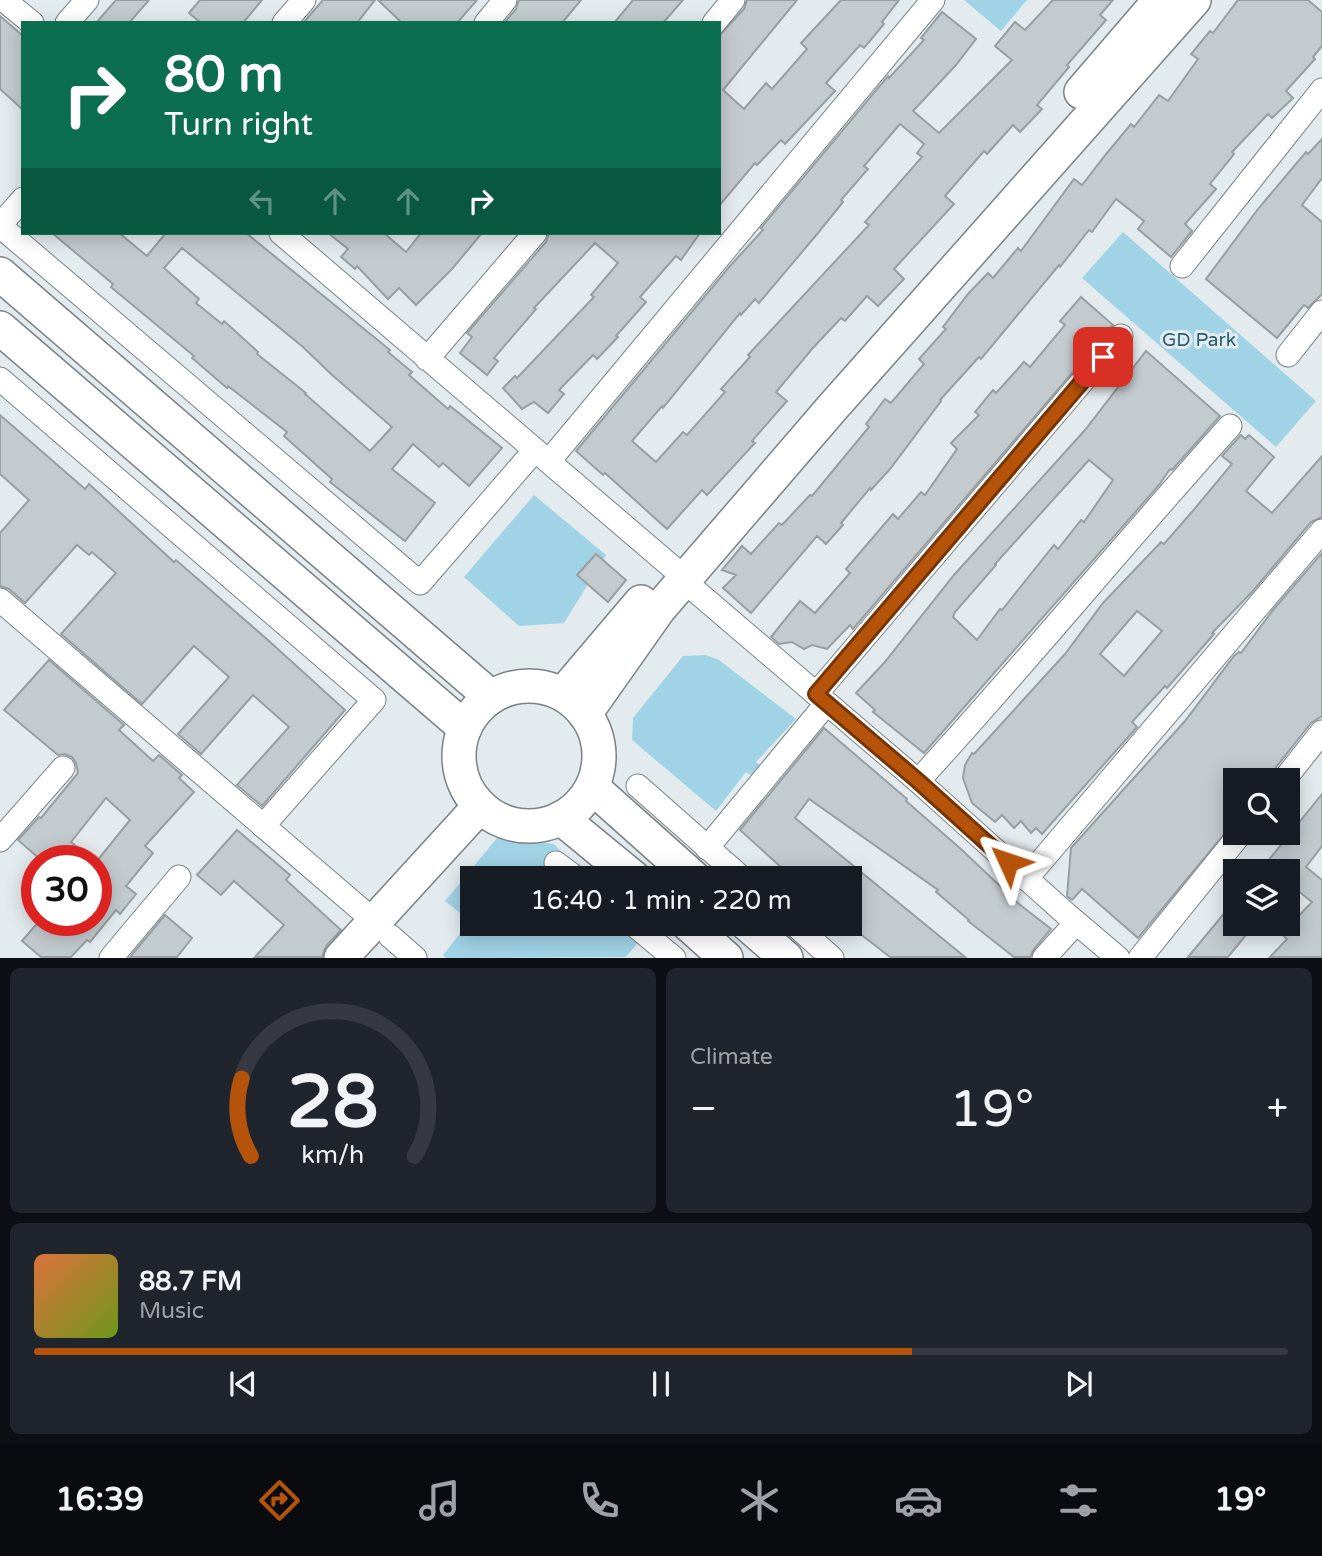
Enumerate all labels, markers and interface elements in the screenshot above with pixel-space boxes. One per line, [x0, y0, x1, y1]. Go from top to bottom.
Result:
text: 80 m [164, 46, 283, 105]
icon: right [49, 49, 140, 140]
text: Turn right [164, 106, 313, 144]
icon: left [243, 182, 281, 220]
icon: ahead [316, 182, 354, 220]
icon: ahead [389, 182, 427, 220]
icon: right [462, 182, 500, 220]
pin [1073, 327, 1133, 387]
park label: GD Park [1162, 329, 1236, 351]
icon: arrive [1084, 338, 1122, 376]
map controls [1223, 768, 1300, 936]
button: search [1223, 768, 1300, 845]
position arrow [971, 825, 1045, 899]
speed limit sign: 30 [21, 845, 112, 936]
button: layers [1223, 859, 1300, 936]
text: 16:40 · 1 min · 220 m [530, 885, 792, 916]
text: Climate [690, 1043, 773, 1071]
text: 28 [287, 1060, 379, 1148]
text: 19° [949, 1078, 1034, 1141]
text: − [690, 1086, 717, 1132]
text: + [1267, 1086, 1288, 1132]
text: km/h [302, 1140, 364, 1170]
text: 88.7 FM [139, 1266, 242, 1297]
text: Music [139, 1297, 204, 1325]
icon: previous [224, 1365, 262, 1403]
icon: pause [642, 1365, 680, 1403]
icon: next [1060, 1365, 1098, 1403]
icon: directions [255, 1476, 304, 1525]
icon: music [415, 1476, 464, 1525]
icon: phone [575, 1476, 624, 1525]
icon: climate [735, 1476, 784, 1525]
icon: car [894, 1476, 943, 1525]
icon: filters [1054, 1476, 1103, 1525]
text: 16:39 [55, 1481, 144, 1519]
text: 19° [1214, 1481, 1266, 1519]

